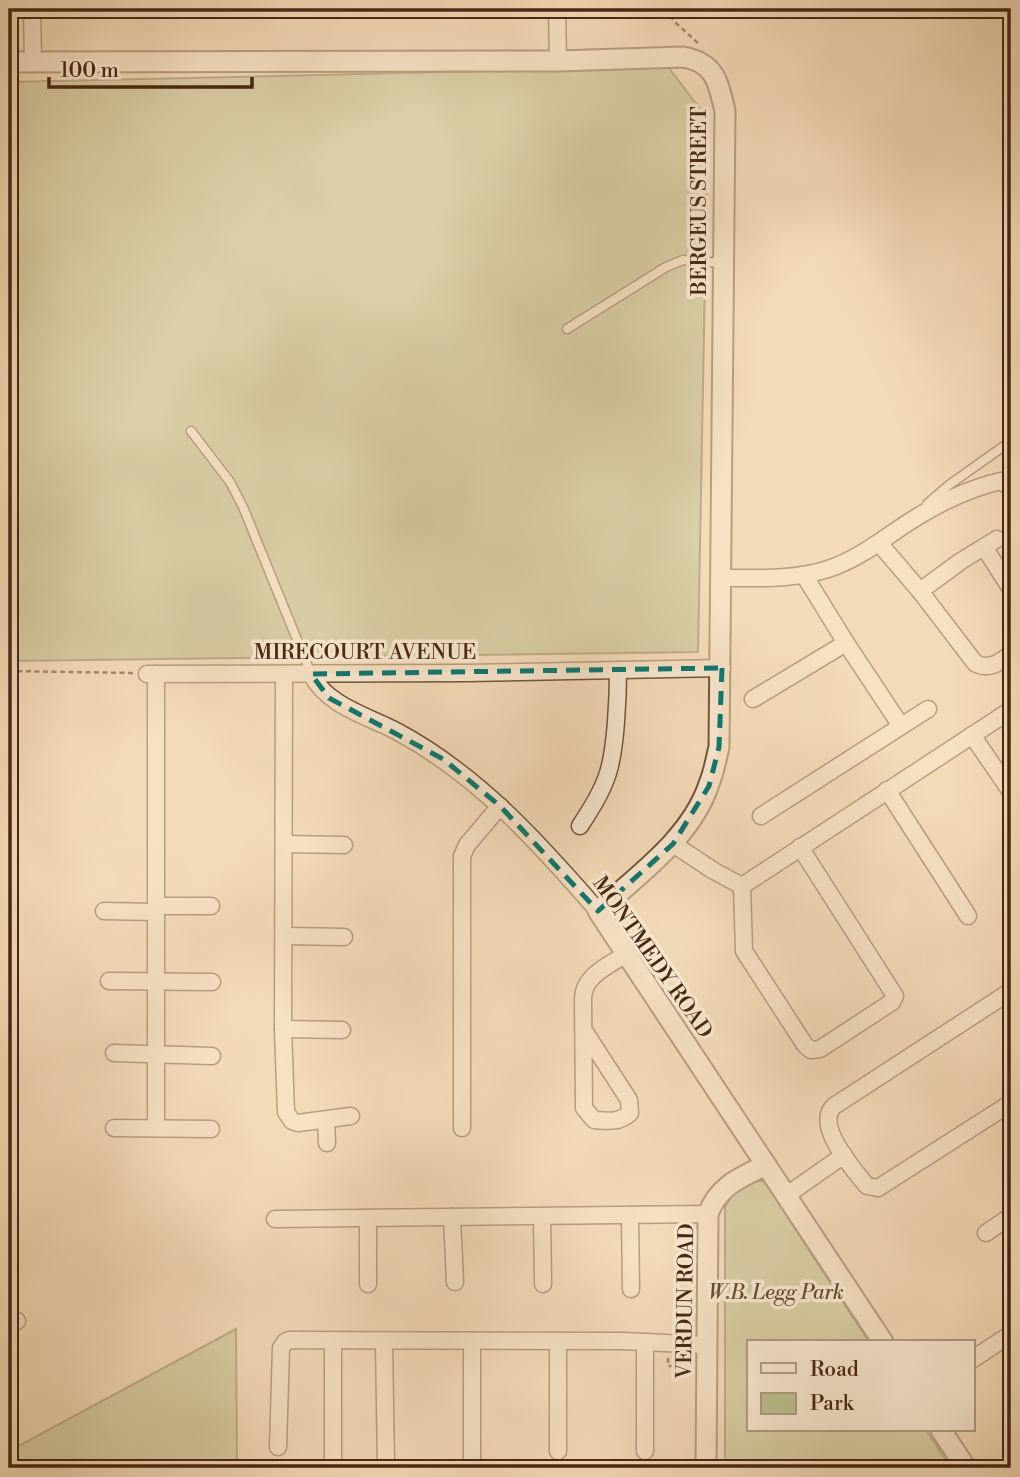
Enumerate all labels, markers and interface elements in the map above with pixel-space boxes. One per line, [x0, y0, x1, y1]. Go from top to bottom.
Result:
scale bar [49, 46, 252, 90]
text: 100 m [60, 58, 119, 84]
street label: BERGEUS STREET [687, 106, 713, 297]
street label: MIRECOURT AVENUE [254, 640, 476, 666]
street label: MONTMEDY ROAD [587, 872, 718, 1044]
street label: VERDUN ROAD [672, 1223, 700, 1380]
park label: W.B. Legg Park [708, 1280, 844, 1306]
legend [747, 1340, 974, 1432]
text: Road [810, 1357, 859, 1383]
text: Park [810, 1391, 855, 1417]

